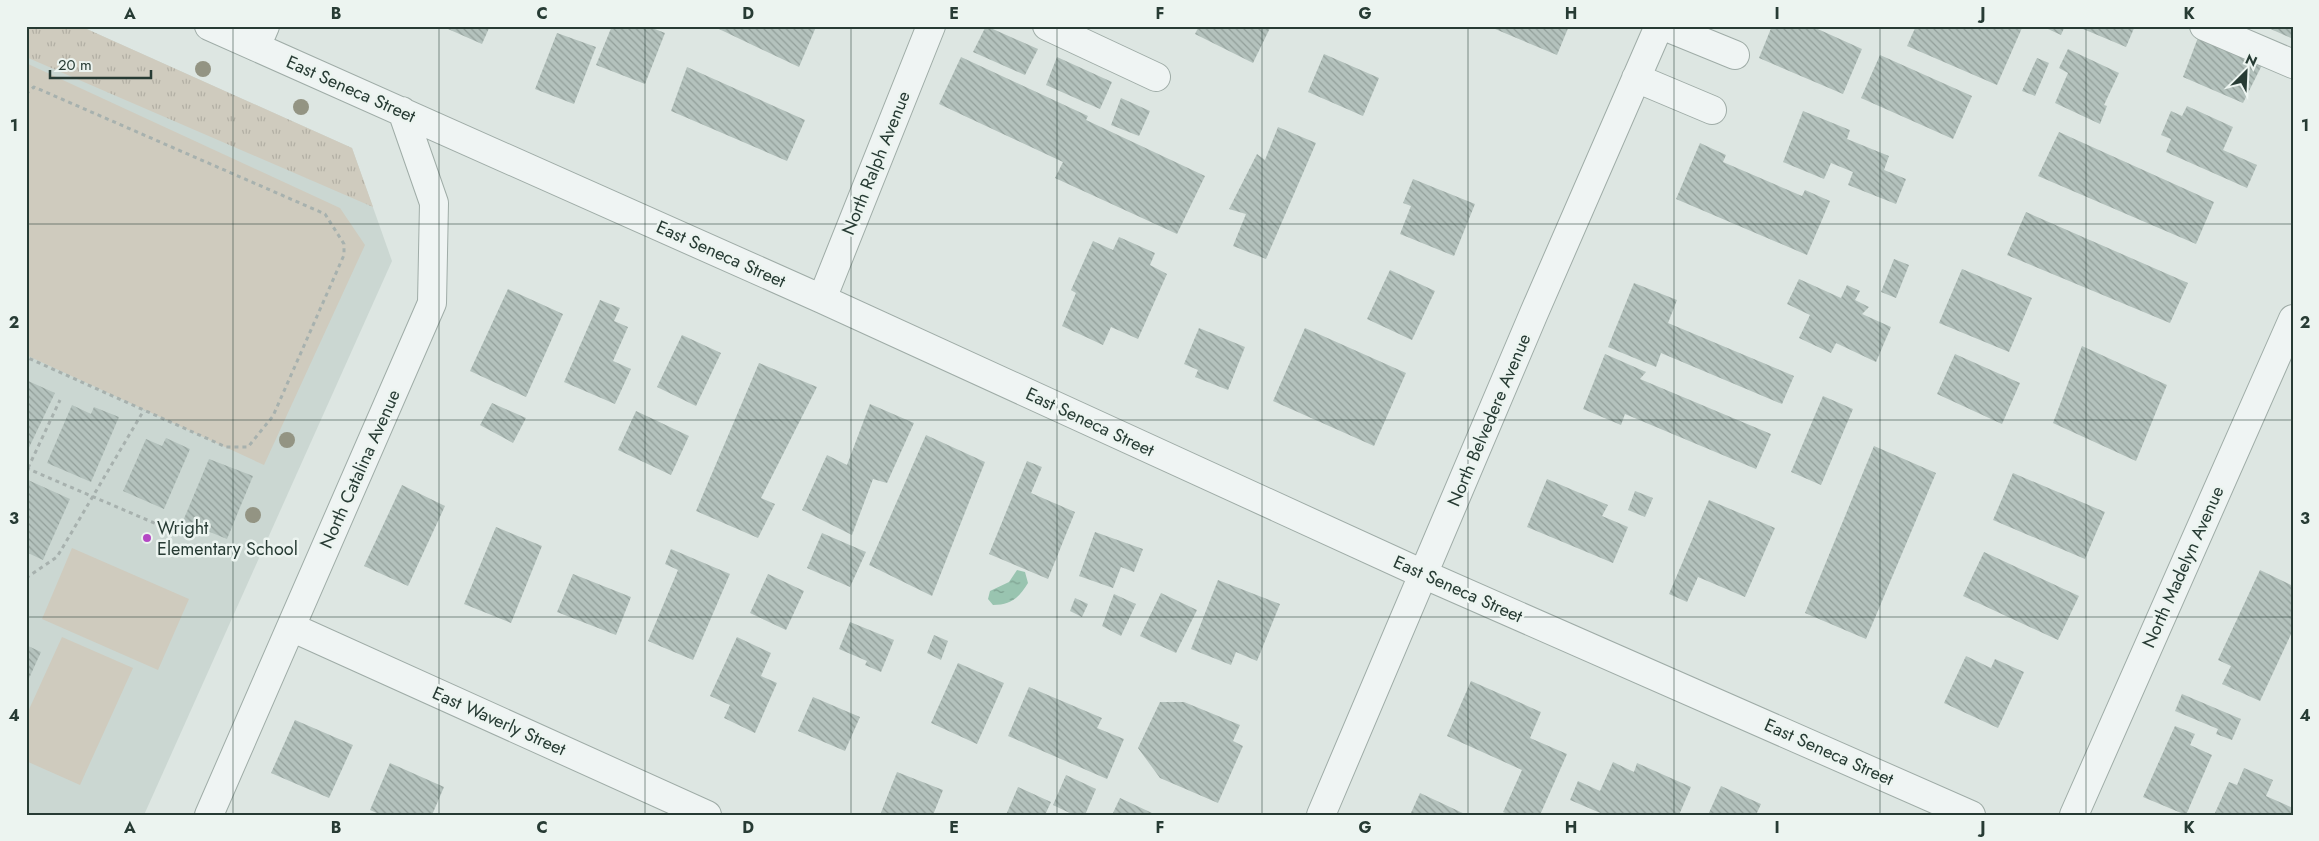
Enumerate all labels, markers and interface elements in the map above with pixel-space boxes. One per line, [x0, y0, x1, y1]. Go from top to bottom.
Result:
text: A [123, 2, 136, 25]
text: B [331, 2, 341, 25]
text: C [536, 2, 548, 25]
text: D [742, 2, 754, 25]
text: E [949, 2, 959, 25]
text: F [1156, 2, 1164, 25]
text: G [1358, 2, 1372, 25]
text: H [1565, 2, 1577, 25]
text: I [1774, 2, 1780, 25]
text: J [1977, 2, 1986, 25]
text: K [2183, 2, 2195, 25]
scale bar [50, 48, 151, 80]
north arrow [2222, 48, 2272, 98]
street label: East Seneca Street [282, 49, 420, 129]
text: N [2242, 49, 2260, 72]
text: 20 m [58, 54, 92, 76]
street label: North Ralph Avenue [835, 87, 917, 239]
text: 1 [10, 114, 18, 137]
text: 1 [2301, 114, 2309, 137]
street label: East Seneca Street [652, 214, 790, 294]
text: 2 [9, 311, 19, 334]
text: 2 [2300, 311, 2310, 334]
street label: North Belvedere Avenue [1441, 329, 1537, 511]
street label: East Seneca Street [1022, 381, 1159, 463]
street label: North Catalina Avenue [313, 385, 407, 553]
street label: North Madelyn Avenue [2136, 482, 2230, 652]
text: 3 [9, 507, 19, 530]
text: 3 [2300, 507, 2310, 530]
place label: Wright Elementary School [157, 515, 298, 562]
marker: Wright Elementary School [141, 532, 153, 544]
street label: East Seneca Street [1389, 549, 1527, 629]
street label: East Waverly Street [428, 680, 571, 762]
text: 4 [8, 704, 20, 727]
text: 4 [2299, 704, 2311, 727]
street label: East Seneca Street [1760, 712, 1898, 792]
text: A [123, 816, 136, 839]
text: B [331, 816, 341, 839]
text: C [536, 816, 548, 839]
text: D [742, 816, 754, 839]
text: E [949, 816, 959, 839]
text: F [1156, 816, 1164, 839]
text: G [1358, 816, 1372, 839]
text: H [1565, 816, 1577, 839]
text: I [1774, 816, 1780, 839]
text: J [1977, 816, 1986, 839]
text: K [2183, 816, 2195, 839]

